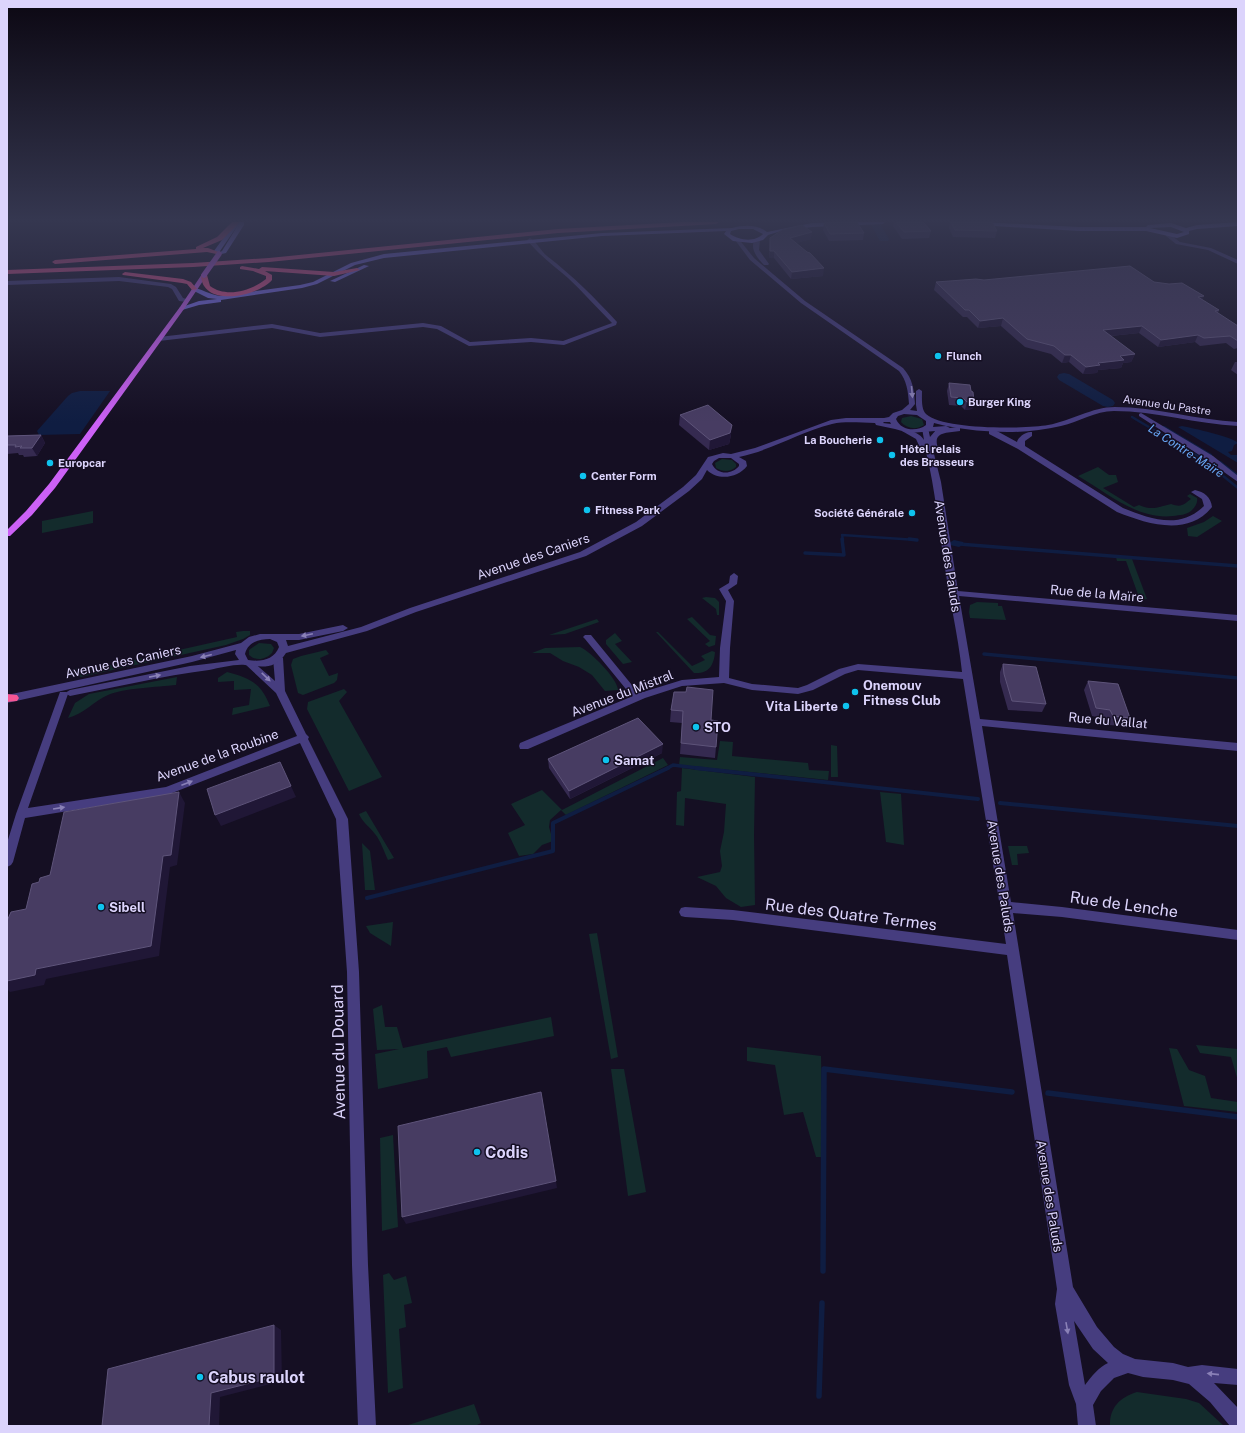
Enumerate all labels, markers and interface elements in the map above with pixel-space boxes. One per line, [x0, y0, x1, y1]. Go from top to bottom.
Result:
place label: Flunch [946, 350, 982, 362]
marker: Flunch [933, 351, 943, 361]
one-way arrow [908, 386, 915, 398]
street label: Avenue du Pastre [1122, 393, 1212, 417]
place label: Burger King [968, 396, 1031, 408]
marker: Burger King [955, 397, 965, 407]
water label: La Contre-Maïre [1146, 421, 1227, 481]
place label: La Boucherie [804, 434, 872, 446]
marker: La Boucherie [875, 435, 885, 445]
place label: Hôtel relais des Brasseurs [900, 443, 974, 468]
marker: Hôtel relais des Brasseurs [887, 450, 897, 460]
place label: Europcar [58, 457, 106, 469]
marker: Europcar [45, 458, 55, 468]
place label: Center Form [591, 470, 657, 482]
marker: Center Form [578, 471, 588, 481]
street label: Avenue des Paluds [931, 499, 964, 613]
place label: Fitness Park [595, 504, 661, 516]
marker: Fitness Park [582, 505, 592, 515]
place label: Société Générale [814, 507, 904, 519]
marker: Société Générale [907, 508, 917, 518]
street label: Avenue des Caniers [475, 530, 591, 583]
street label: Rue de la Maïre [1050, 582, 1144, 605]
one-way arrow [301, 633, 313, 639]
street label: Avenue des Caniers [64, 642, 182, 681]
one-way arrow [200, 653, 212, 659]
street label: Avenue du Mistral [569, 667, 675, 720]
one-way arrow [149, 672, 161, 678]
one-way arrow [261, 672, 271, 682]
place label: Onemouv Fitness Club [863, 678, 941, 708]
marker: Onemouv Fitness Club [850, 687, 860, 697]
place label: Vita Liberte [765, 699, 838, 714]
marker: Vita Liberte [841, 701, 851, 711]
street label: Rue du Vallat [1068, 710, 1148, 731]
place label: STO [704, 720, 731, 735]
marker: STO [691, 722, 701, 732]
street label: Avenue de la Roubine [154, 726, 281, 785]
place label: Samat [614, 753, 654, 768]
marker: Samat [601, 755, 611, 765]
one-way arrow [181, 779, 193, 785]
one-way arrow [53, 805, 65, 811]
street label: Avenue des Paluds [984, 819, 1017, 933]
street label: Rue de Lenche [1069, 887, 1179, 921]
street label: Rue des Quatre Termes [764, 895, 938, 934]
place label: Sibell [109, 900, 145, 915]
marker: Sibell [96, 902, 106, 912]
street label: Avenue du Douard [328, 984, 349, 1120]
street label: Avenue des Paluds [1033, 1139, 1066, 1253]
place label: Codis [485, 1143, 528, 1162]
marker: Codis [472, 1147, 482, 1157]
one-way arrow [1064, 1322, 1070, 1334]
place label: Cabus raulot [208, 1368, 305, 1387]
one-way arrow [1207, 1371, 1219, 1378]
marker: Cabus raulot [195, 1372, 205, 1382]

